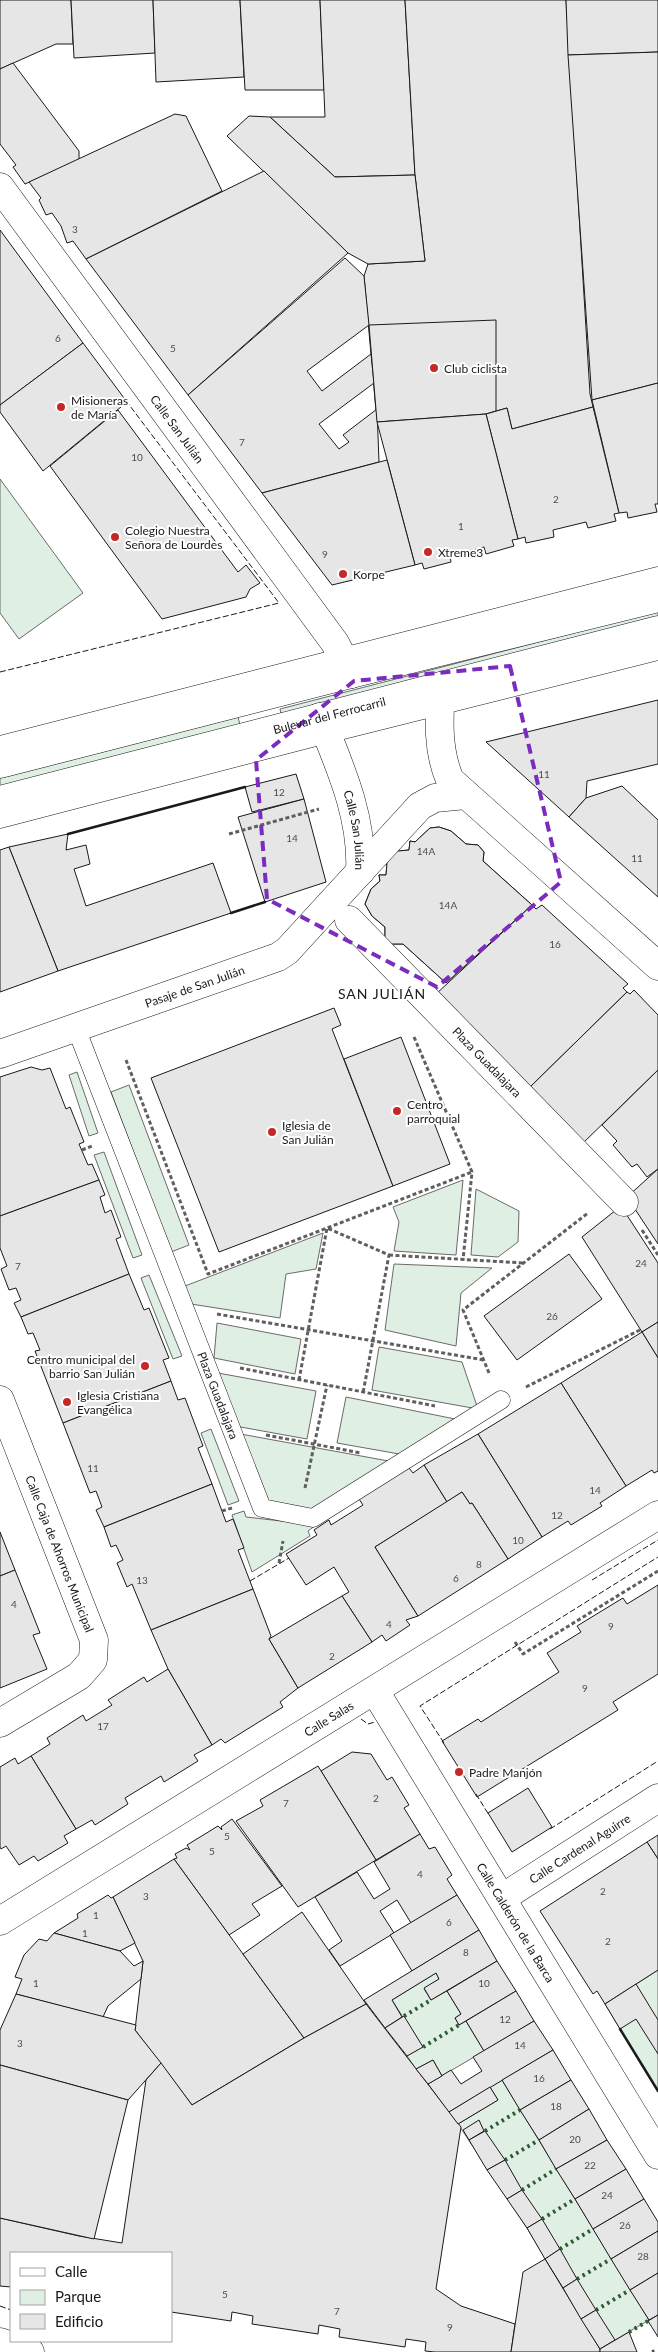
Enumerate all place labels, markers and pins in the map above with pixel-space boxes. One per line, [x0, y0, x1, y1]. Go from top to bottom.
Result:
place label: Club ciclista [444, 361, 507, 376]
marker: Club ciclista [428, 362, 440, 374]
place label: Misioneras de María [71, 393, 128, 422]
marker: Misioneras de María [55, 401, 67, 413]
place label: Colegio Nuestra Señora de Lourdes [125, 523, 222, 552]
marker: Colegio Nuestra Señora de Lourdes [109, 531, 121, 543]
place label: Xtreme3 [438, 545, 483, 560]
marker: Xtreme3 [422, 546, 434, 558]
place label: Korpe [353, 567, 385, 582]
marker: Korpe [337, 568, 349, 580]
place label: Centro parroquial [407, 1097, 460, 1126]
marker: Centro parroquial [391, 1105, 403, 1117]
place label: Iglesia de San Julián [282, 1118, 334, 1147]
marker: Iglesia de San Julián [266, 1126, 278, 1138]
place label: Centro municipal del barrio San Julián [27, 1352, 135, 1381]
marker: Centro municipal del barrio San Julián [139, 1360, 151, 1372]
place label: Iglesia Cristiana Evangélica [77, 1388, 159, 1417]
marker: Iglesia Cristiana Evangélica [61, 1396, 73, 1408]
place label: Padre Manjón [469, 1765, 542, 1780]
marker: Padre Manjón [453, 1766, 465, 1778]

